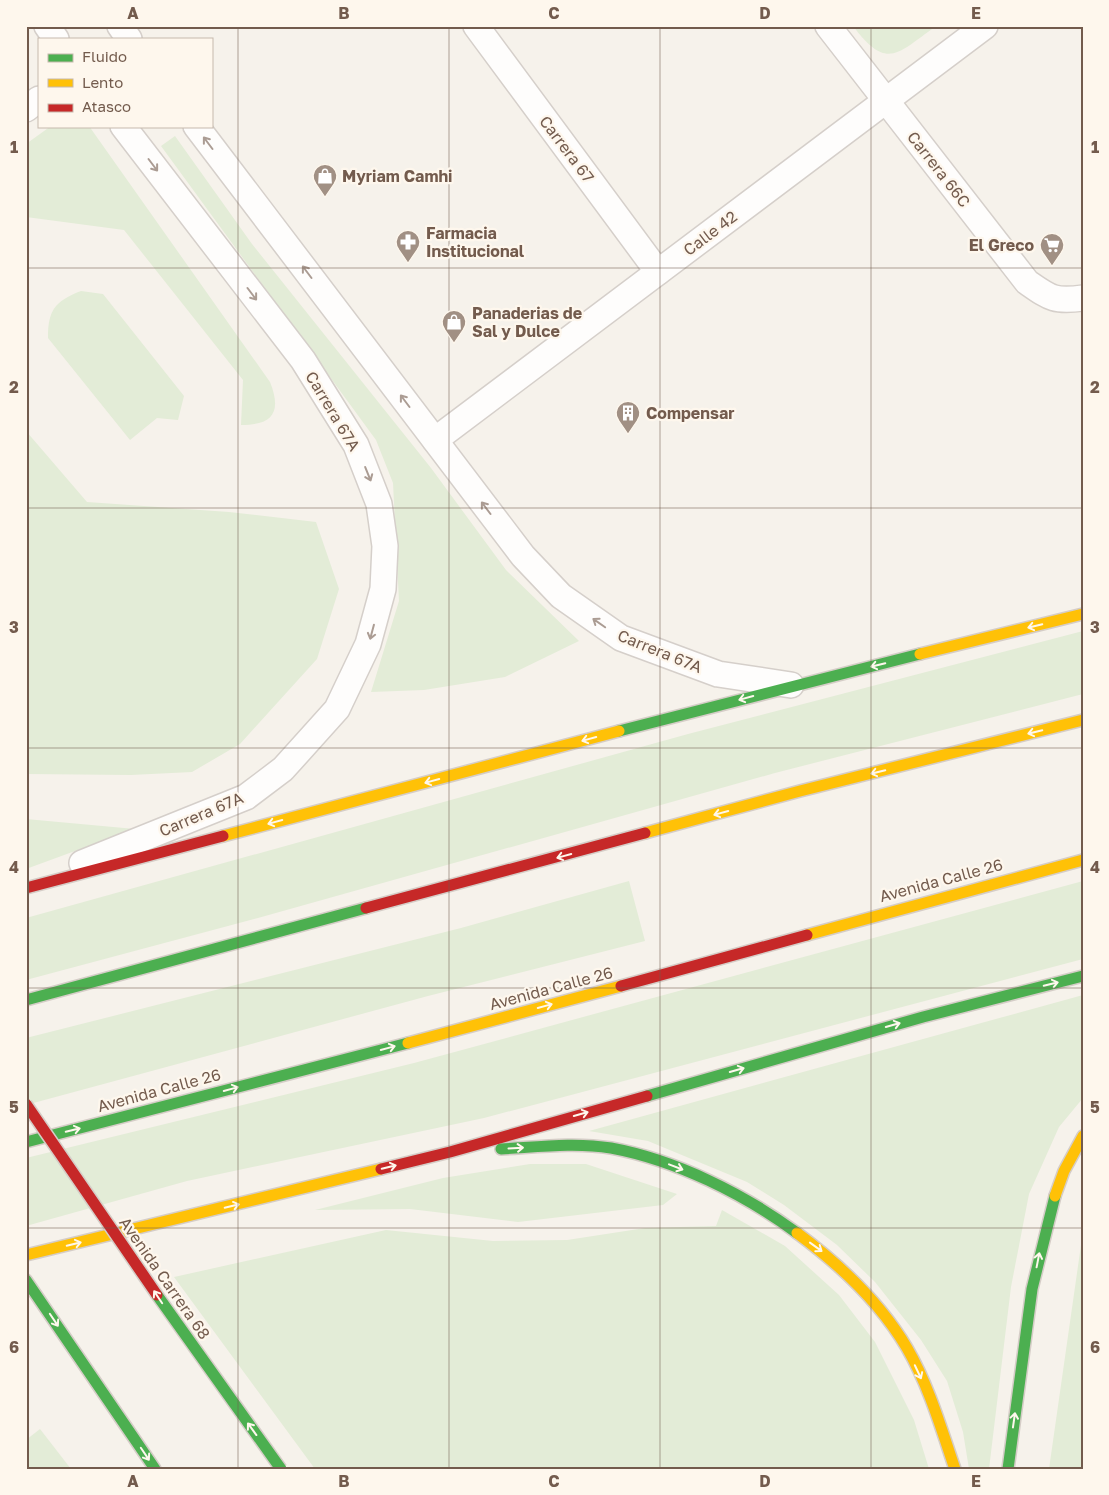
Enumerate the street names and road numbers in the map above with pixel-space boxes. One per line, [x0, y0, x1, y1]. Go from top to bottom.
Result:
street label: Carrera 67 [535, 112, 599, 186]
street label: Carrera 66C [903, 127, 975, 211]
street label: Calle 42 [679, 206, 741, 260]
street label: Carrera 67A [301, 367, 365, 455]
street label: Carrera 67A [615, 625, 706, 677]
street label: Carrera 67A [156, 787, 246, 841]
street label: Avenida Calle 26 [877, 854, 1005, 906]
street label: Avenida Calle 26 [487, 962, 615, 1014]
street label: Avenida Calle 26 [95, 1064, 223, 1116]
street label: Avenida Carrera 68 [115, 1213, 215, 1343]

